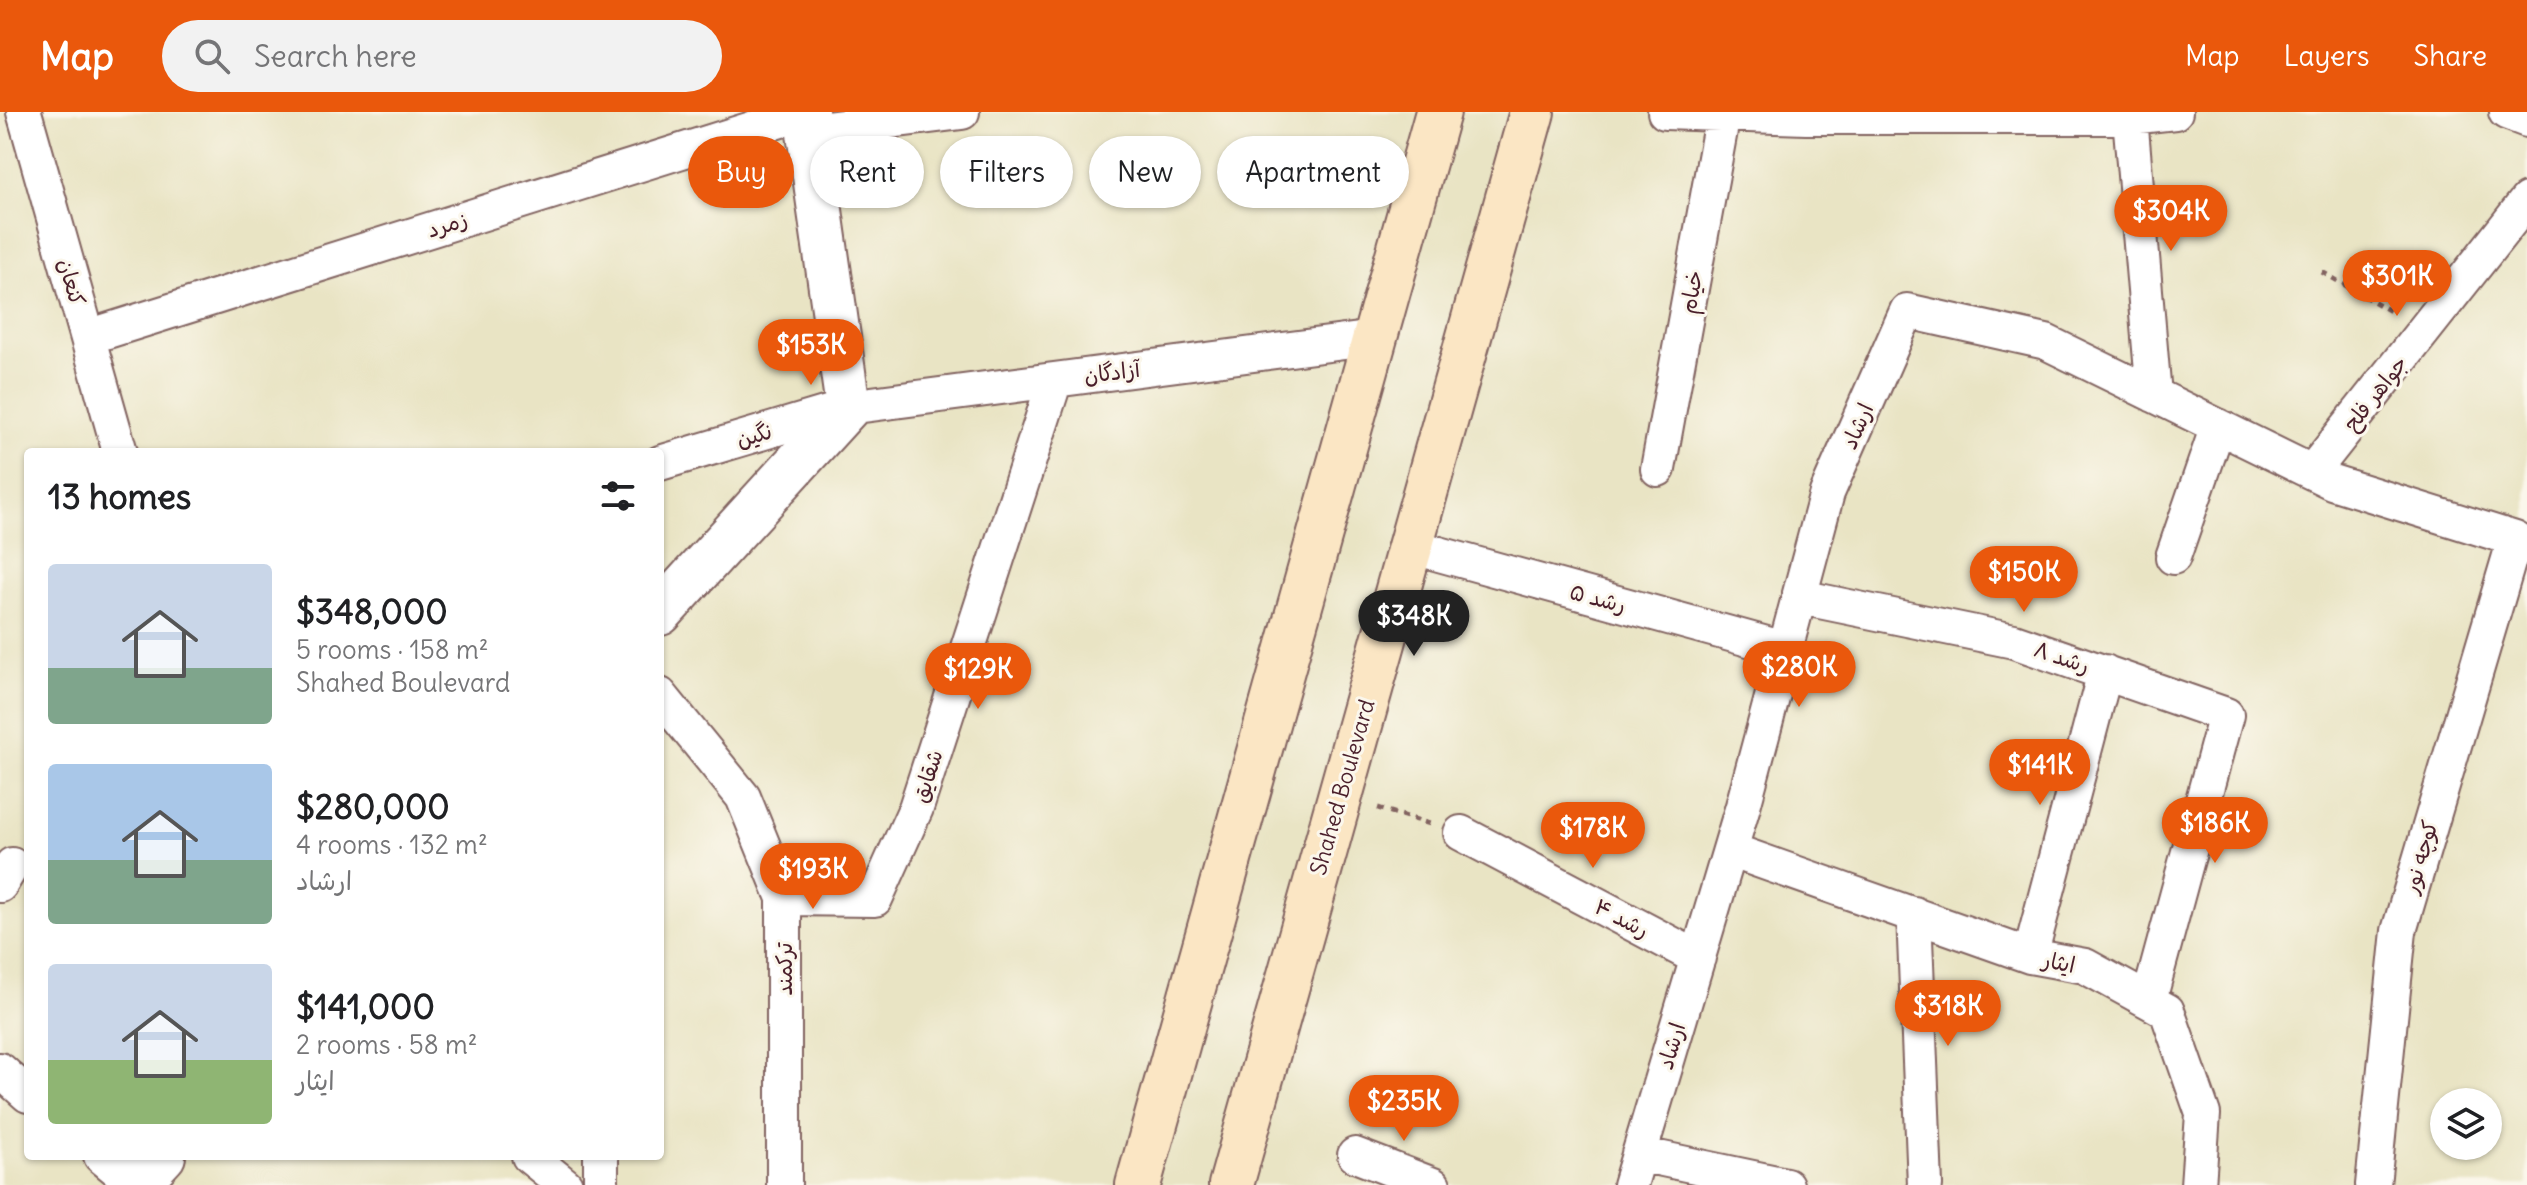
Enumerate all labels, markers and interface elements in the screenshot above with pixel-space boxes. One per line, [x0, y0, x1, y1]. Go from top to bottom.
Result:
search box [162, 20, 722, 92]
text: Map [40, 33, 114, 80]
icon: search [190, 34, 234, 78]
text: Search here [254, 37, 417, 75]
text: Map [2185, 38, 2240, 74]
text: Layers [2284, 38, 2370, 74]
text: Share [2414, 38, 2487, 74]
chip: Buy [688, 136, 794, 208]
chip: Rent [810, 136, 924, 208]
chip: Filters [940, 136, 1073, 208]
chip: New [1089, 136, 1201, 208]
chip: Apartment [1217, 136, 1409, 208]
pin: $304K [2115, 185, 2227, 253]
text: $304K [2132, 194, 2210, 227]
street label: زمرد [423, 205, 471, 243]
pin: $301K [2341, 250, 2453, 318]
street label: کنعان [52, 255, 92, 309]
text: $301K [2361, 259, 2433, 292]
street label: خیام [1673, 268, 1712, 316]
pin: $153K [755, 319, 867, 387]
text: $153K [776, 328, 846, 361]
street label: جواهر فلح [2337, 349, 2415, 438]
street label: آزادگان [1082, 354, 1143, 389]
street label: ارشاد [1835, 399, 1879, 453]
street label: نگین [733, 417, 775, 453]
icon: filters [596, 474, 640, 518]
text: 13 homes [48, 475, 191, 518]
pin: $150K [1968, 546, 2080, 614]
text: $150K [1988, 555, 2060, 588]
street label: رشد ۵ [1567, 577, 1629, 619]
text: $348,000 [296, 590, 448, 633]
pin: $348K [1358, 590, 1470, 658]
icon: home [112, 596, 208, 692]
text: $348K [1376, 599, 1452, 632]
text: 5 rooms · 158 m² [296, 633, 488, 666]
street label: رشد ۸ [2030, 634, 2094, 680]
pin: $280K [1743, 641, 1855, 709]
pin: $129K [922, 643, 1034, 711]
text: $280K [1761, 650, 1837, 683]
text: $129K [943, 652, 1013, 685]
text: Shahed Boulevard [296, 666, 510, 699]
street label: Shahed Boulevard [1304, 696, 1380, 878]
pin: $141K [1984, 739, 2096, 807]
street label: شقایق [905, 746, 949, 806]
text: $141K [2007, 748, 2073, 781]
text: $280,000 [296, 785, 450, 828]
icon: home [112, 796, 208, 892]
pin: $186K [2159, 797, 2271, 865]
pin: $178K [1537, 802, 1649, 870]
text: $186K [2180, 806, 2250, 839]
text: $178K [1559, 811, 1627, 844]
street label: کوچه نور [2396, 817, 2444, 898]
text: 4 rooms · 132 m² [296, 828, 488, 861]
pin: $193K [757, 843, 869, 911]
text: $193K [778, 852, 848, 885]
text: ارشاد [296, 864, 352, 897]
street label: رشد ۴ [1590, 892, 1654, 944]
street label: ترکمند [770, 942, 798, 996]
street label: ایثار [2038, 945, 2078, 979]
pin: $318K [1892, 980, 2004, 1048]
text: $141,000 [296, 985, 435, 1028]
text: $318K [1913, 989, 1983, 1022]
icon: home [112, 996, 208, 1092]
street label: ارشاد [1651, 1019, 1691, 1073]
text: 2 rooms · 58 m² [296, 1028, 477, 1061]
text: ایثار [296, 1064, 335, 1097]
pin: $235K [1348, 1075, 1460, 1143]
text: $235K [1367, 1084, 1441, 1117]
map controls [2430, 1088, 2502, 1160]
button: layers [2430, 1088, 2502, 1160]

